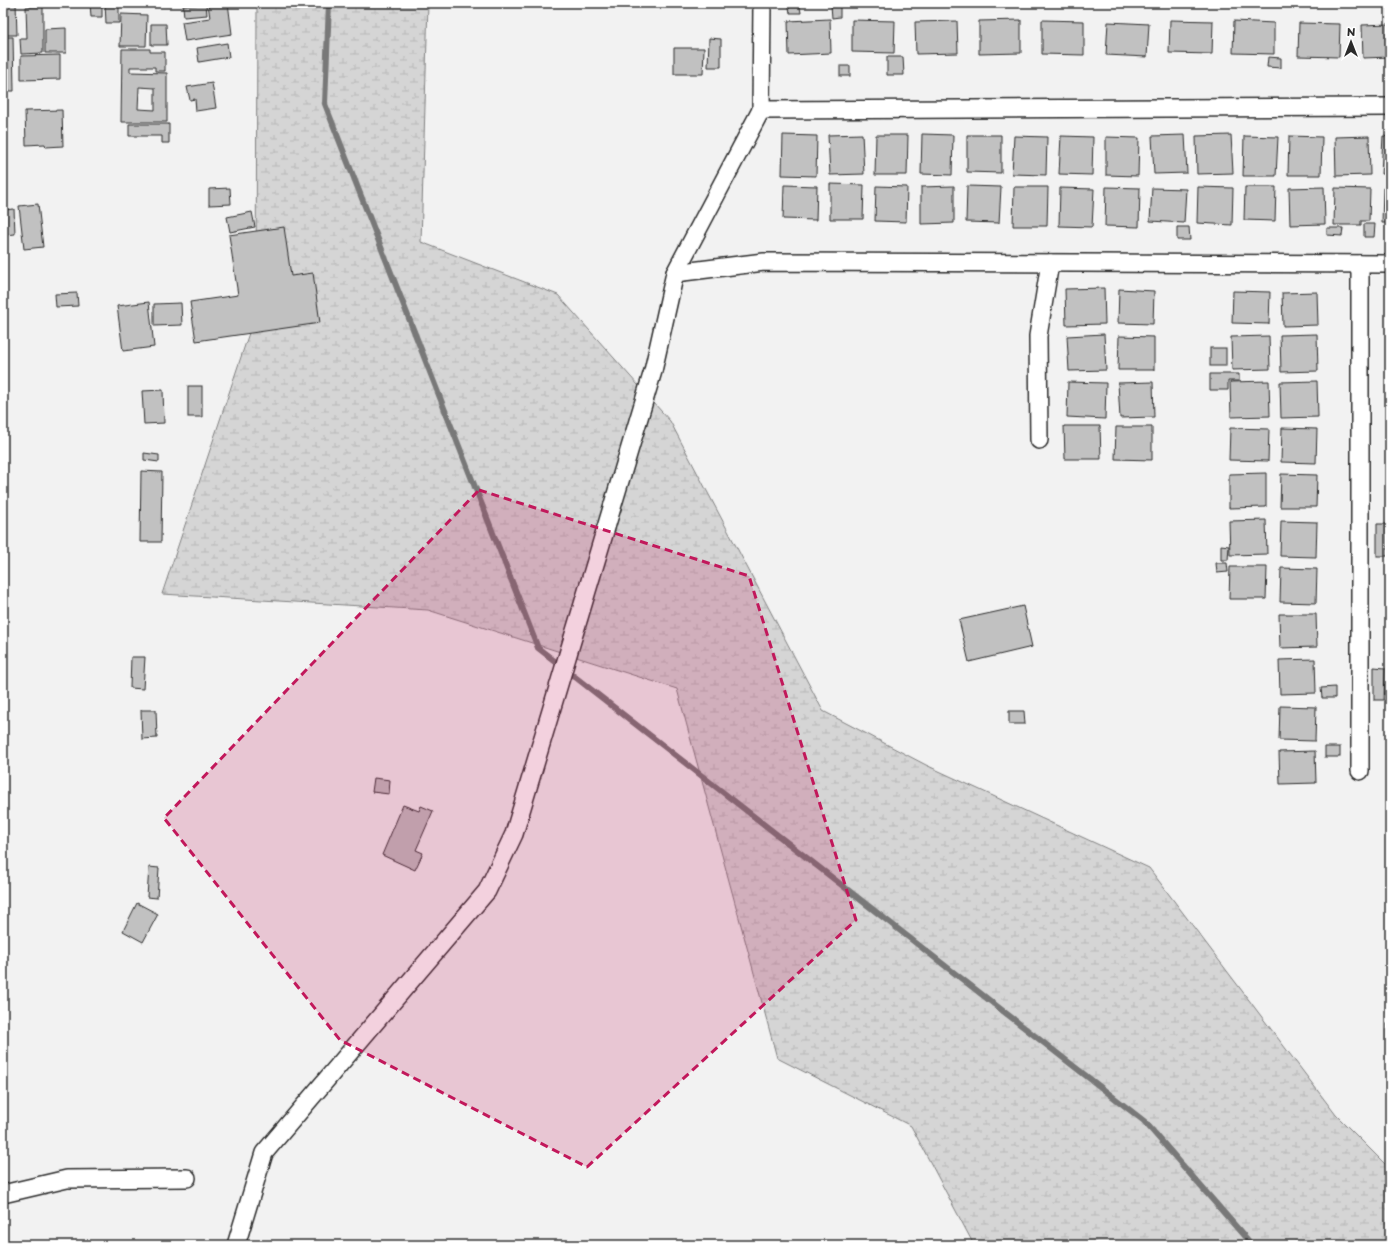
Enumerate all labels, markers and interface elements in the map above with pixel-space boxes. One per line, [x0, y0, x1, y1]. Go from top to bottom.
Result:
north arrow [1331, 22, 1371, 62]
text: N [1347, 23, 1356, 40]

